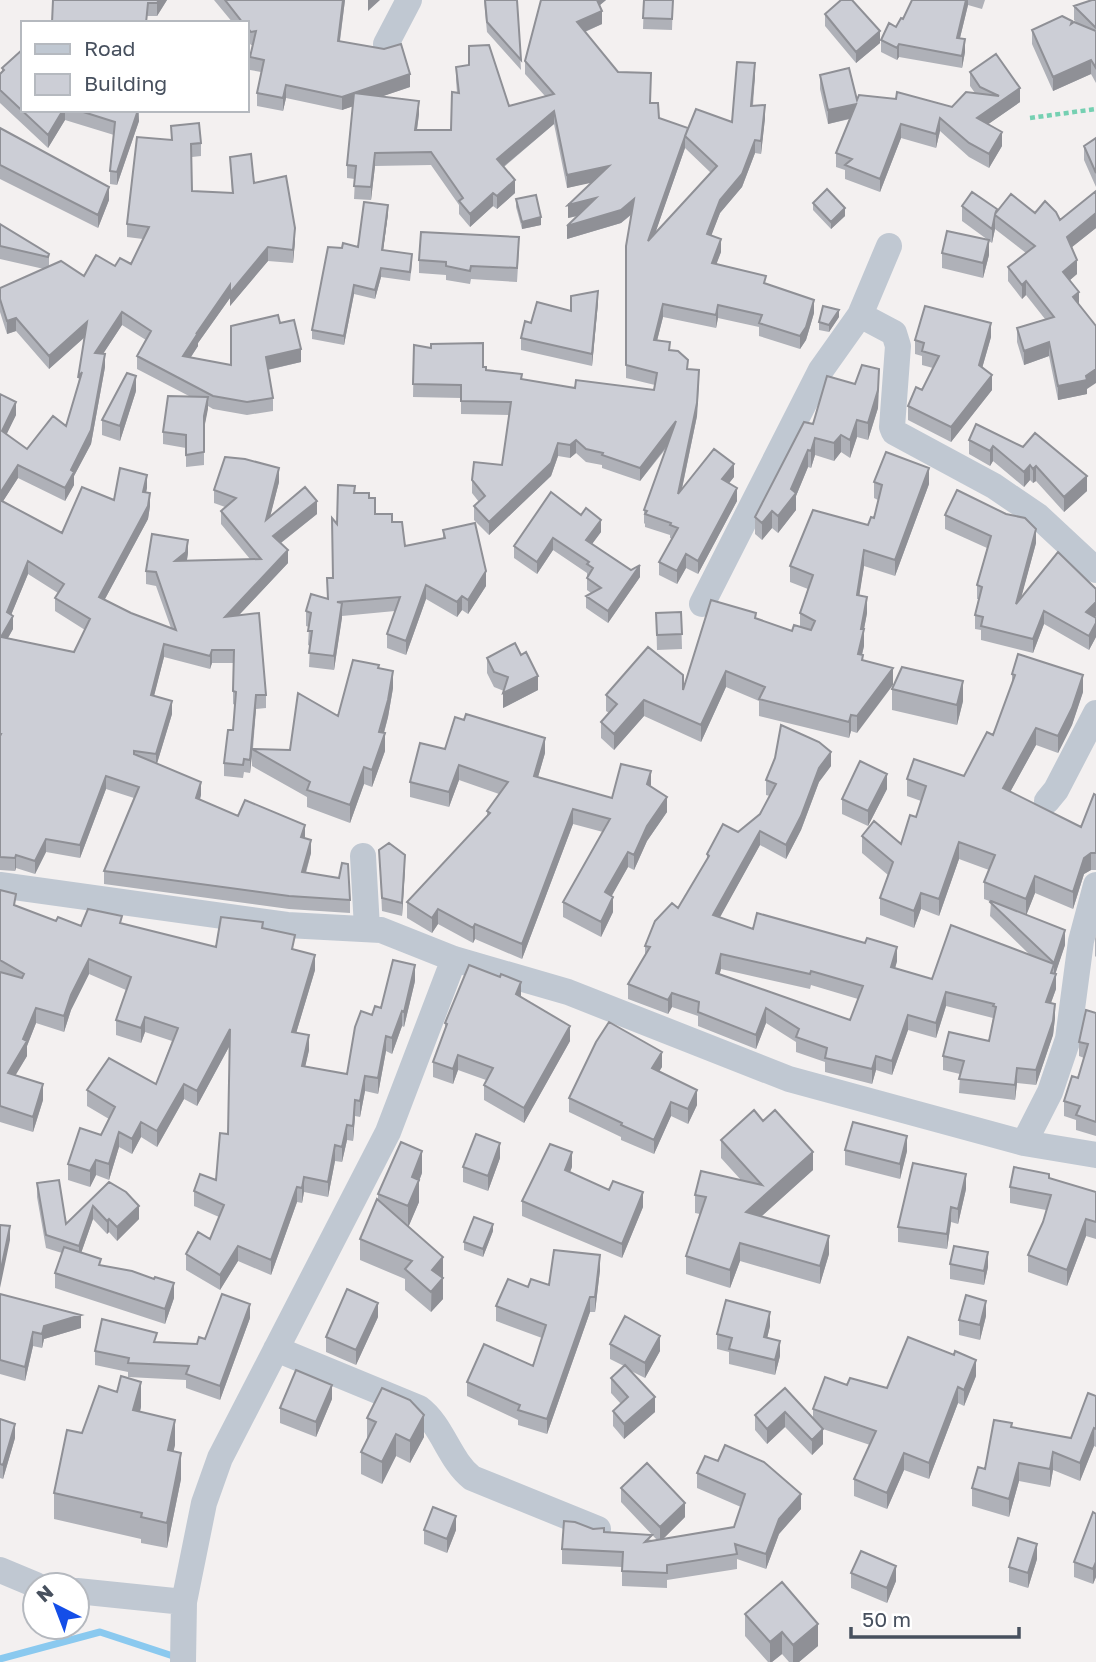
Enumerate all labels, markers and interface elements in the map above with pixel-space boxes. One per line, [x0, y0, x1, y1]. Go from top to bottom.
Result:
legend [21, 21, 248, 112]
text: Road [84, 35, 135, 61]
text: Building [84, 70, 167, 96]
north arrow [21, 1571, 91, 1641]
text: N [31, 1580, 57, 1606]
scale bar [851, 1596, 1019, 1640]
text: 50 m [862, 1606, 911, 1632]

